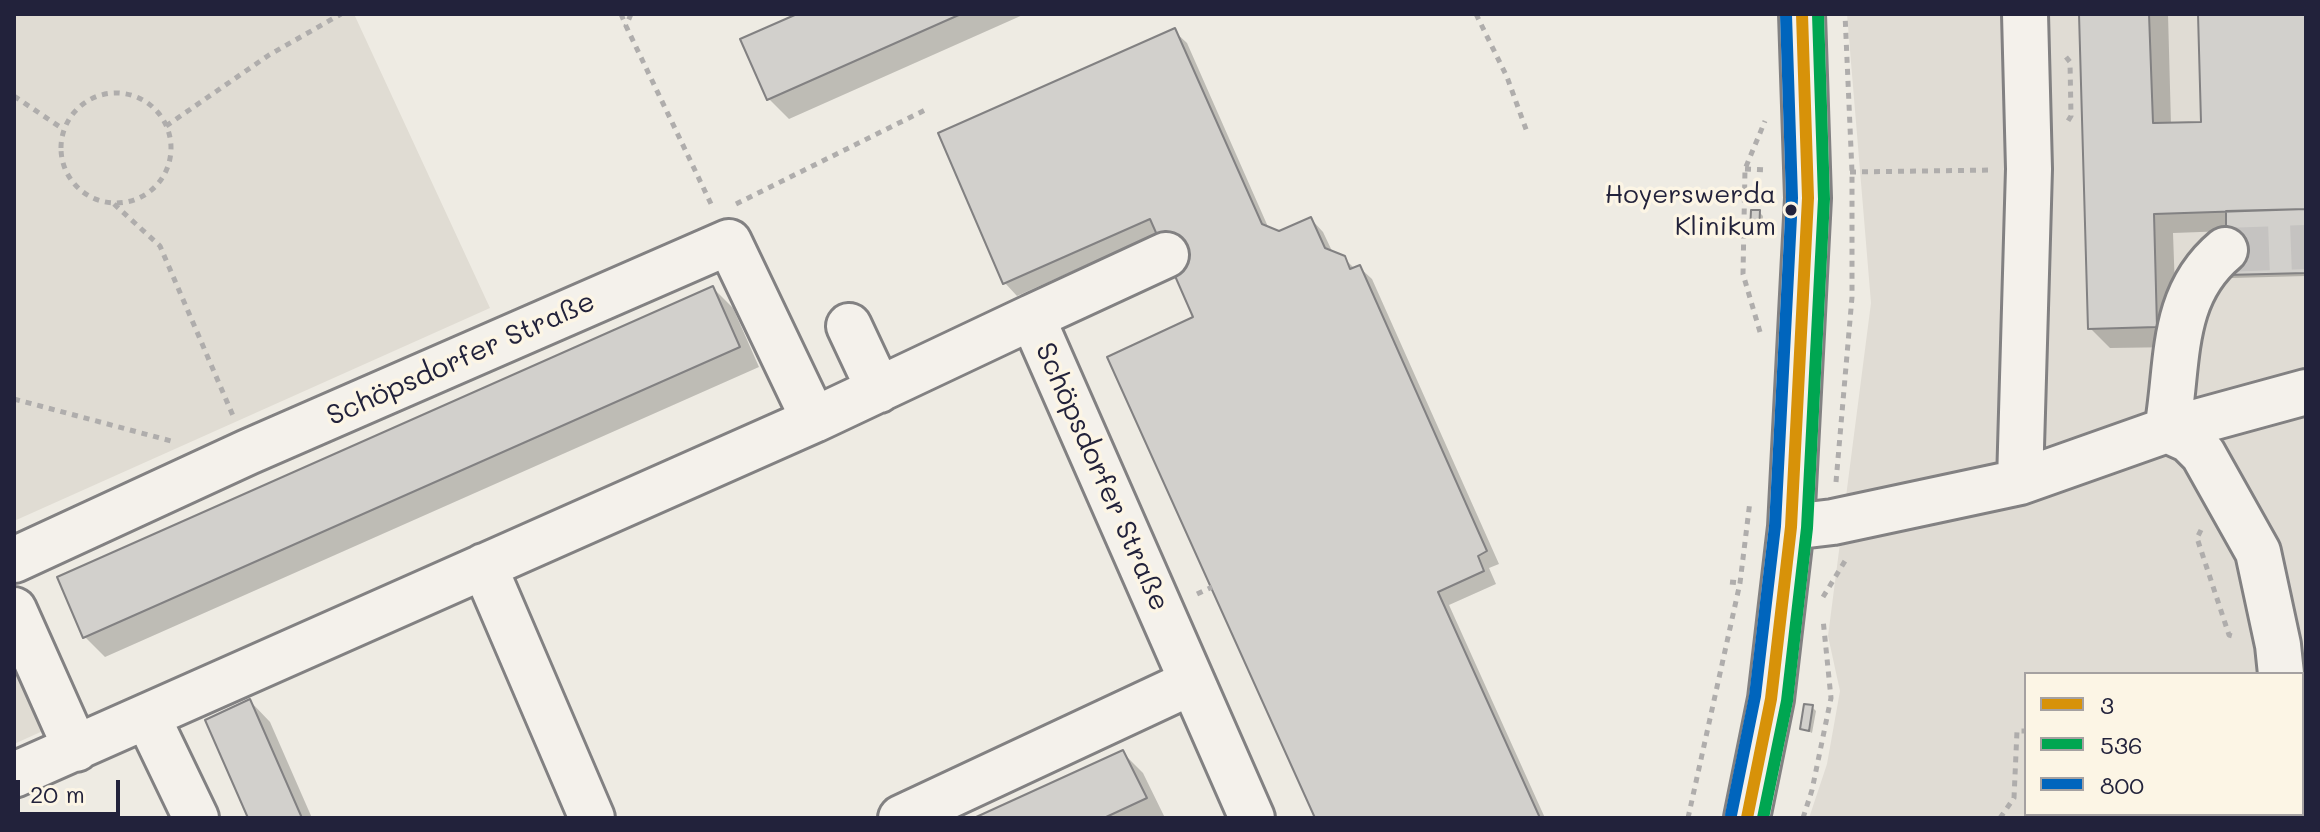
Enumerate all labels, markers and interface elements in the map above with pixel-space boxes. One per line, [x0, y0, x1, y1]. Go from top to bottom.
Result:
place label: Hoyerswerda Klinikum [1605, 179, 1776, 240]
marker: Hoyerswerda Klinikum [1783, 202, 1799, 218]
street label: Schöpsdorfer Straße [322, 285, 600, 433]
street label: Schöpsdorfer Straße [1028, 338, 1176, 616]
legend [2024, 672, 2304, 816]
text: 3 [2100, 689, 2114, 720]
text: 536 [2100, 729, 2143, 760]
scale bar [20, 764, 124, 814]
text: 800 [2100, 769, 2144, 800]
text: 20 m [30, 778, 85, 809]

